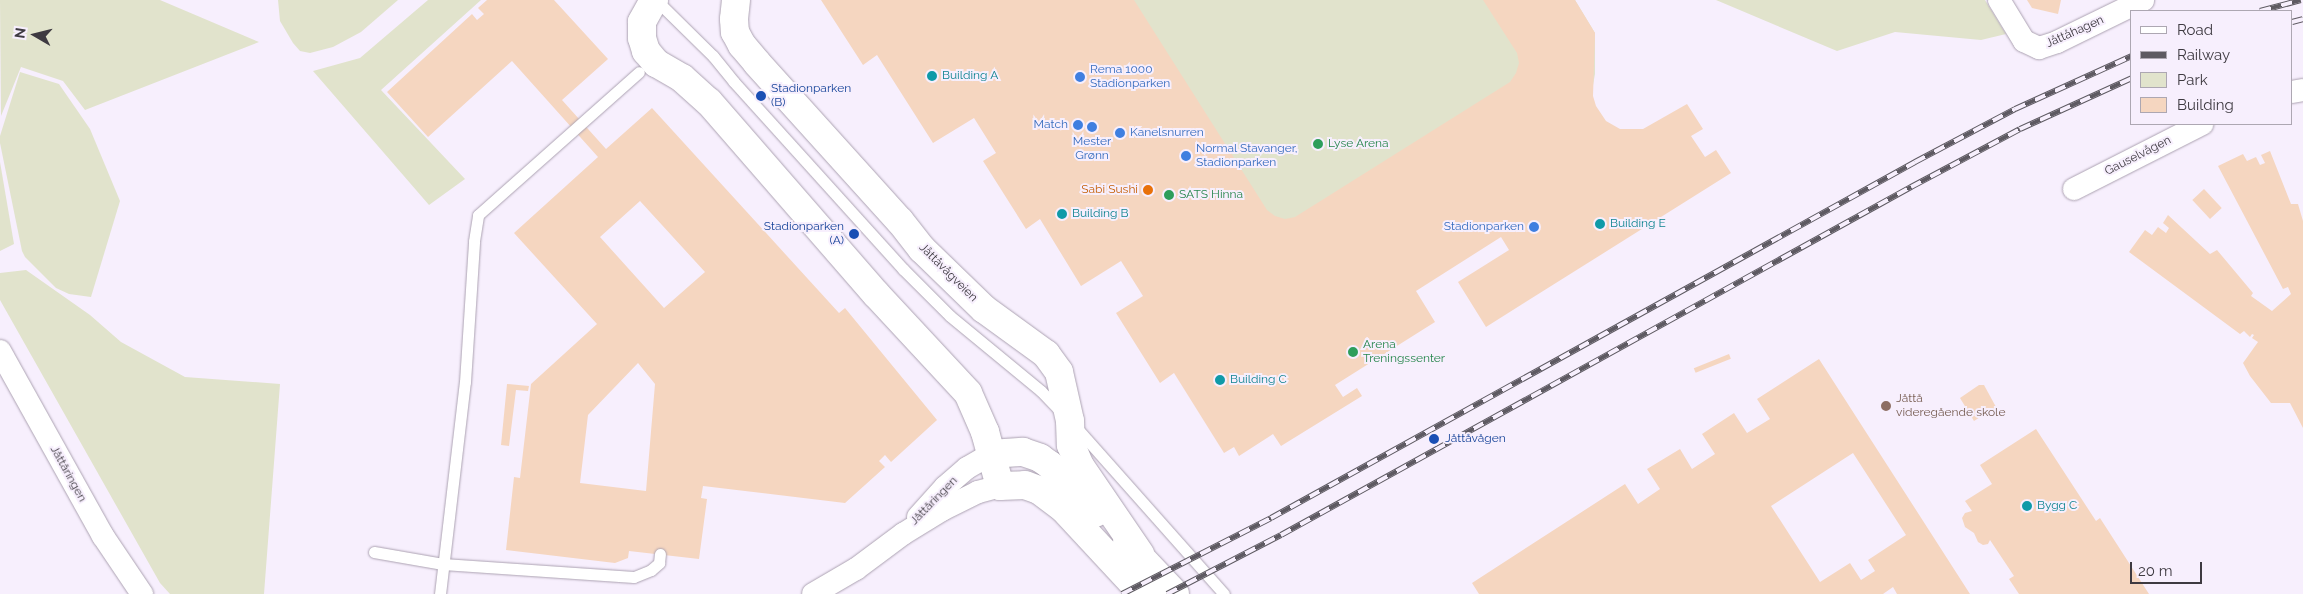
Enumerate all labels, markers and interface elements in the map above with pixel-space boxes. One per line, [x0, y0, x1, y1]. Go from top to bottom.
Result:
north arrow [10, 10, 60, 60]
legend [2130, 10, 2293, 125]
street label: Jåttåhagen [2044, 13, 2106, 51]
text: Road [2177, 21, 2213, 39]
text: N [11, 27, 29, 39]
text: Railway [2177, 46, 2230, 64]
place label: Rema 1000 Stadionparken [1090, 63, 1170, 91]
place label: Building A [942, 69, 999, 83]
marker: Building A [926, 70, 938, 82]
marker: Rema 1000 Stadionparken [1074, 71, 1086, 83]
text: Park [2177, 71, 2208, 89]
place label: Stadionparken (B) [771, 82, 851, 110]
marker: Stadionparken (B) [755, 90, 767, 102]
text: Building [2177, 96, 2234, 114]
place label: Match [1034, 118, 1068, 132]
marker: Match [1072, 119, 1084, 131]
marker: Mester Grønn [1086, 121, 1098, 133]
place label: Kanelsnurren [1130, 126, 1204, 140]
marker: Kanelsnurren [1114, 127, 1126, 139]
street label: Gauselvågen [2102, 133, 2174, 179]
place label: Mester Grønn [1073, 135, 1111, 163]
place label: Lyse Arena [1328, 137, 1389, 151]
marker: Lyse Arena [1312, 138, 1324, 150]
place label: Normal Stavanger, Stadionparken [1196, 142, 1298, 170]
marker: Normal Stavanger, Stadionparken [1180, 150, 1192, 162]
place label: Sabi Sushi [1081, 183, 1138, 197]
marker: Sabi Sushi [1142, 184, 1154, 196]
place label: SATS Hinna [1179, 188, 1243, 202]
marker: SATS Hinna [1163, 189, 1175, 201]
place label: Building B [1072, 207, 1129, 221]
marker: Building B [1056, 208, 1068, 220]
place label: Building E [1610, 217, 1666, 231]
marker: Building E [1594, 218, 1606, 230]
place label: Stadionparken (A) [764, 220, 844, 248]
place label: Stadionparken [1444, 220, 1524, 234]
marker: Stadionparken [1528, 221, 1540, 233]
marker: Stadionparken (A) [848, 228, 860, 240]
street label: Jåttåvågveien [916, 241, 980, 305]
place label: Arena Treningssenter [1363, 338, 1445, 366]
marker: Arena Treningssenter [1347, 346, 1359, 358]
place label: Building C [1230, 373, 1287, 387]
marker: Building C [1214, 374, 1226, 386]
place label: Jåttå videregående skole [1896, 392, 2005, 420]
marker: Jåttå videregående skole [1880, 400, 1892, 412]
marker: Jåttåvågen [1427, 432, 1441, 446]
place label: Jåttåvågen [1445, 432, 1506, 446]
street label: Jåttåringen [47, 443, 89, 505]
street label: Jåttåringen [907, 474, 961, 528]
place label: Bygg C [2037, 499, 2077, 513]
marker: Bygg C [2021, 500, 2033, 512]
scale bar [2133, 552, 2206, 584]
text: 20 m [2138, 562, 2173, 580]

